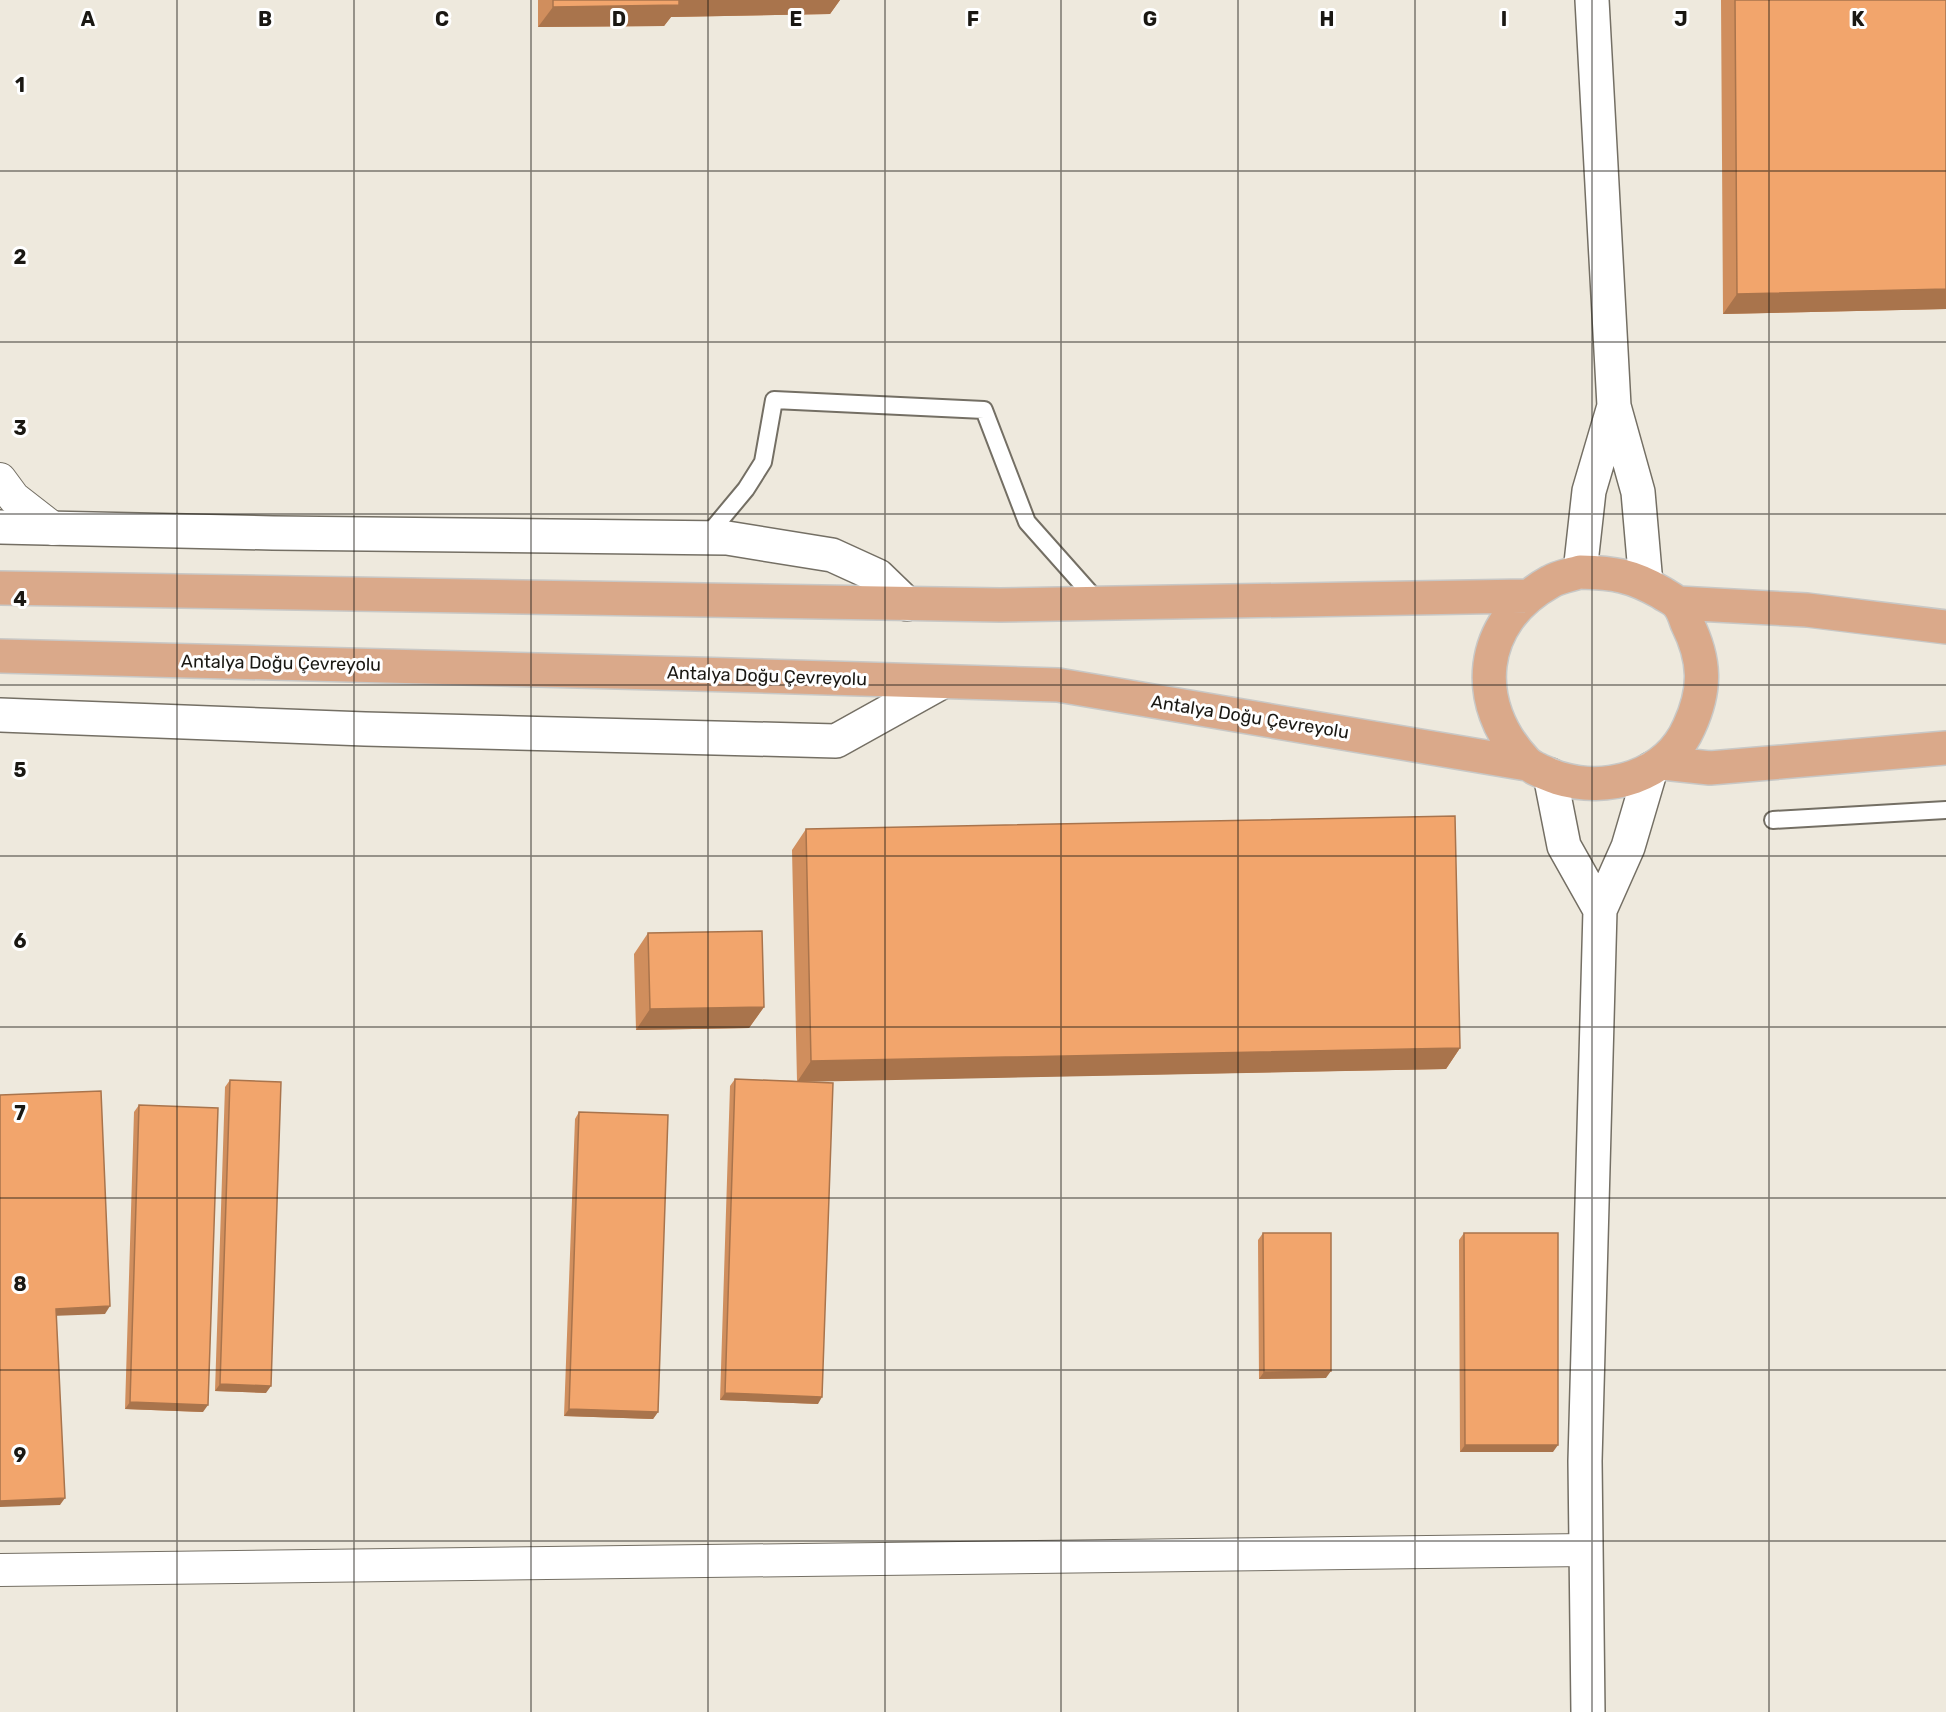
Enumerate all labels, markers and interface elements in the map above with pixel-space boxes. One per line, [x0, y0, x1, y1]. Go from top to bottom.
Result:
text: A [81, 7, 96, 31]
text: B [258, 7, 272, 31]
text: C [435, 7, 449, 31]
text: D [612, 7, 626, 31]
text: E [790, 7, 802, 31]
text: F [967, 7, 979, 31]
text: G [1143, 7, 1157, 31]
text: H [1320, 7, 1334, 31]
text: I [1501, 7, 1507, 31]
text: J [1674, 7, 1688, 31]
text: K [1851, 7, 1865, 31]
text: 1 [15, 73, 25, 97]
text: 2 [14, 245, 27, 269]
text: 3 [13, 416, 27, 440]
text: 4 [13, 587, 27, 611]
street label: Antalya Doğu Çevreyolu [181, 650, 381, 676]
street label: Antalya Doğu Çevreyolu [667, 662, 867, 690]
street label: Antalya Doğu Çevreyolu [1149, 690, 1351, 744]
text: 5 [14, 758, 27, 782]
text: 6 [13, 929, 27, 953]
text: 7 [14, 1101, 26, 1125]
text: 8 [13, 1272, 27, 1296]
text: 9 [14, 1443, 27, 1467]

